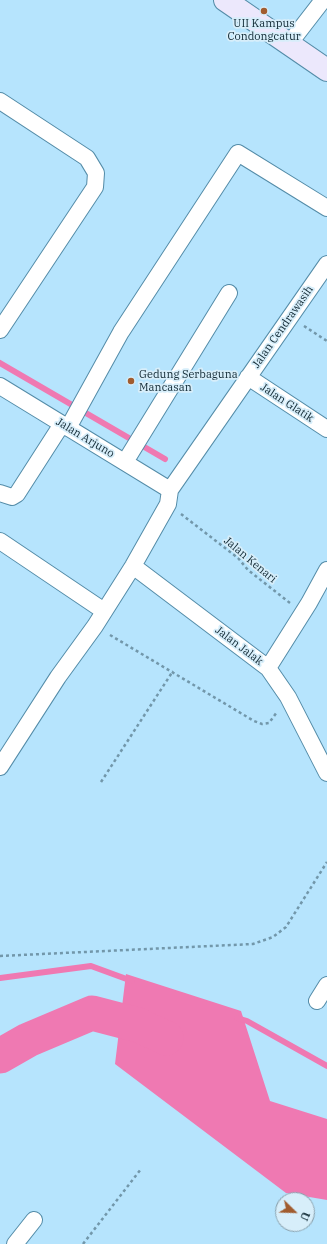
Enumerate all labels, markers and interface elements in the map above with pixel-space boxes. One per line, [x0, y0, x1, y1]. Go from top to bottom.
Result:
marker: UII Kampus Condongcatur [259, 6, 269, 16]
place label: UII Kampus Condongcatur [227, 17, 301, 43]
street label: Jalan Cendrawasih [250, 283, 316, 371]
place label: Gedung Serbaguna Mancasan [139, 368, 238, 394]
marker: Gedung Serbaguna Mancasan [126, 376, 136, 386]
street label: Jalan Glatik [258, 381, 316, 425]
street label: Jalan Arjuno [53, 415, 117, 461]
street label: Jalan Kenari [221, 534, 279, 586]
street label: Jalan Jalak [212, 624, 266, 668]
north arrow [275, 1192, 315, 1232]
text: U [297, 1210, 313, 1223]

